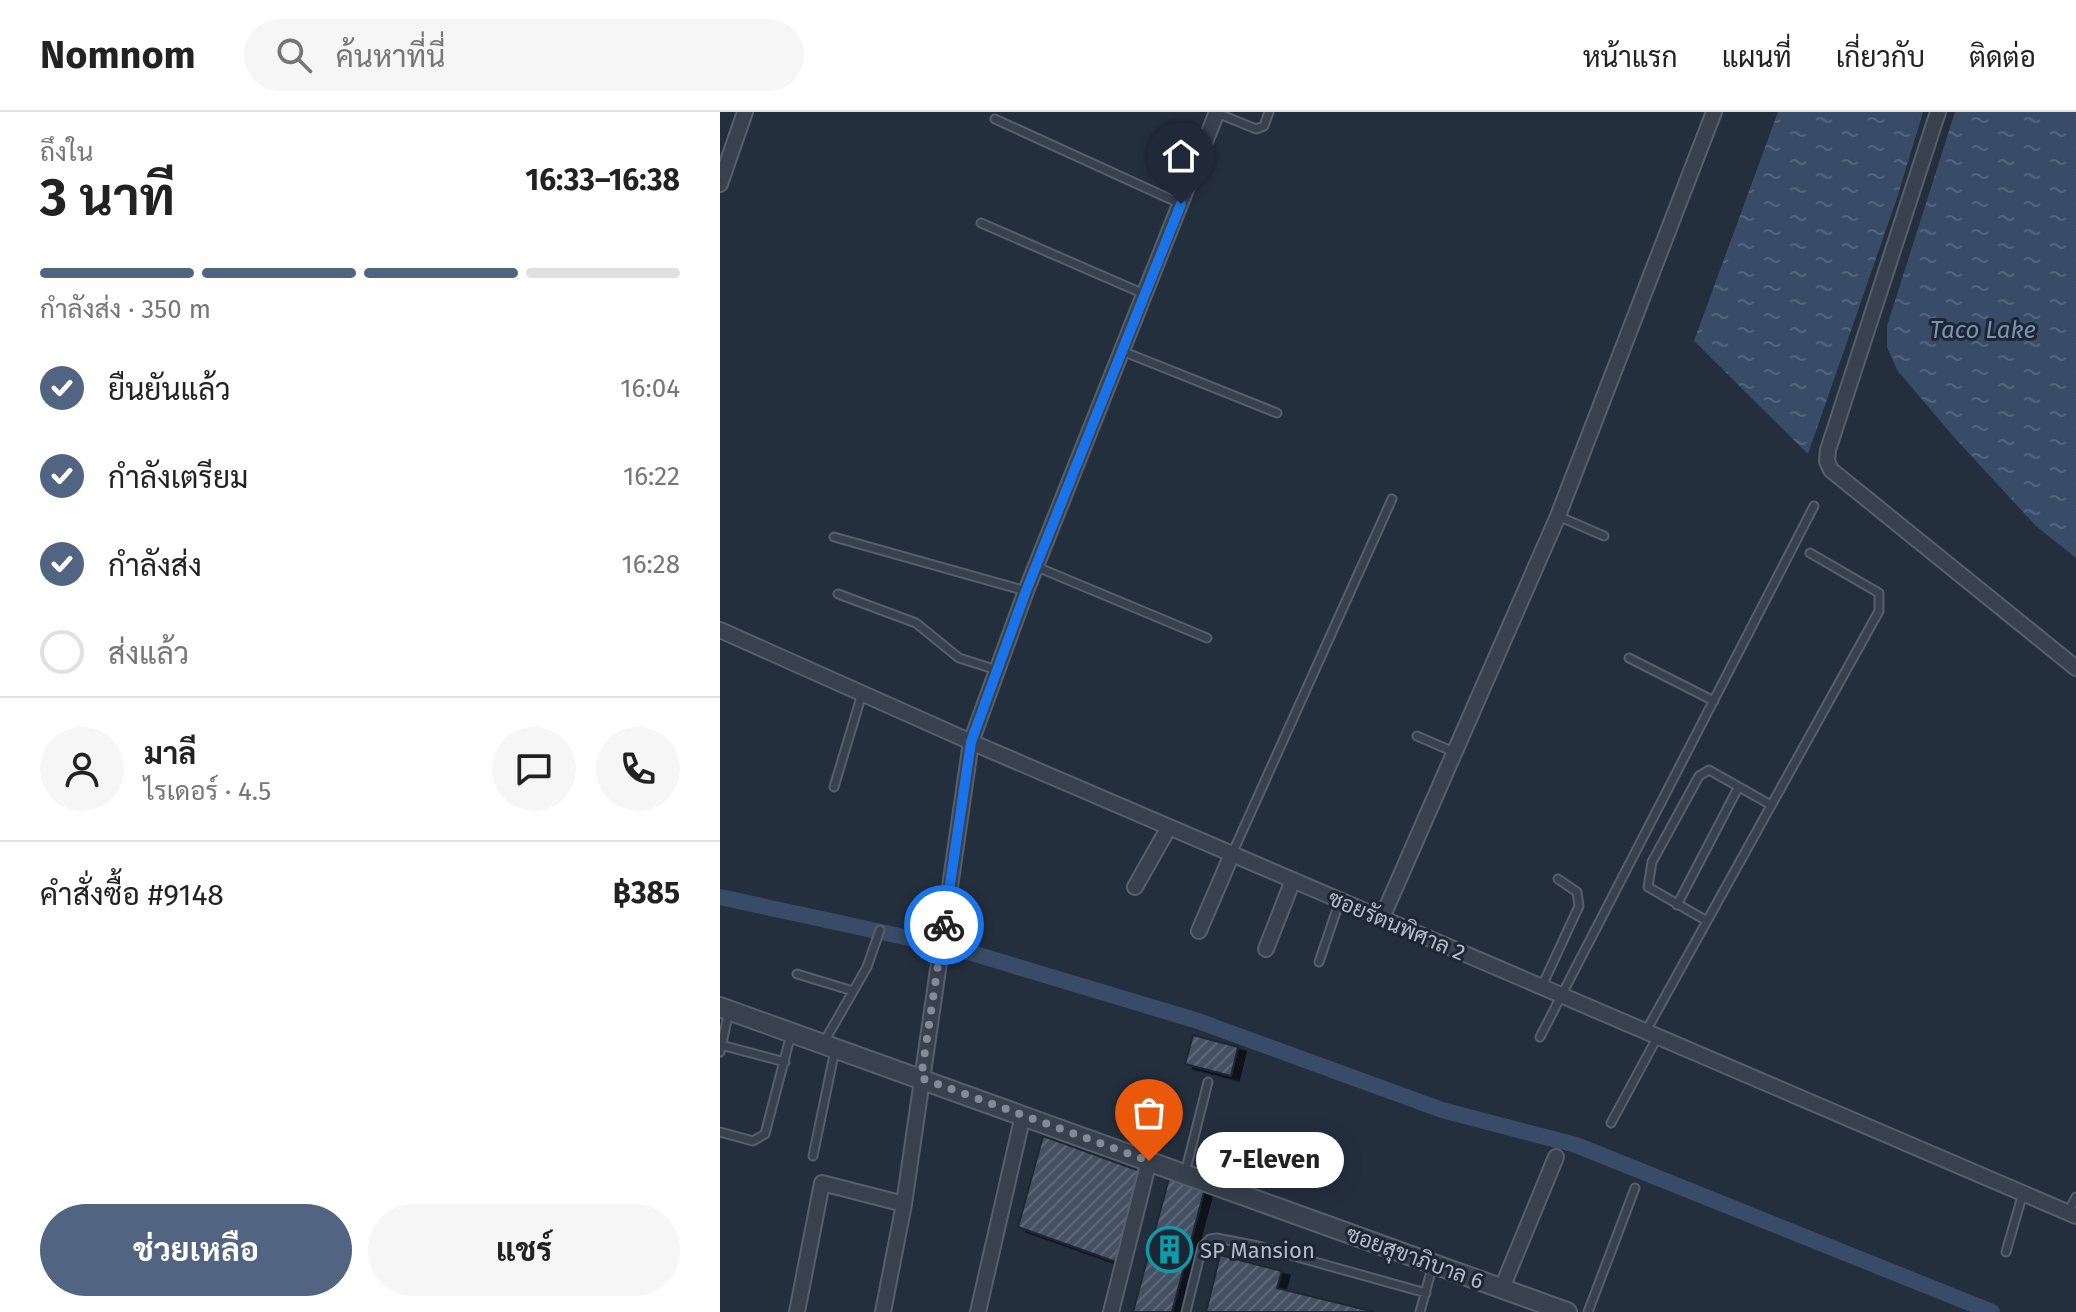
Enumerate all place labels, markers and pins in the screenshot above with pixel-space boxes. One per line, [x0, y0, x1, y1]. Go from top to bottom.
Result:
pin [1147, 122, 1215, 204]
pin [1115, 1079, 1183, 1161]
callout: 7-Eleven [1197, 1133, 1345, 1189]
building icon: SP Mansion [1145, 1226, 1193, 1274]
place label: SP Mansion [1200, 1237, 1315, 1264]

